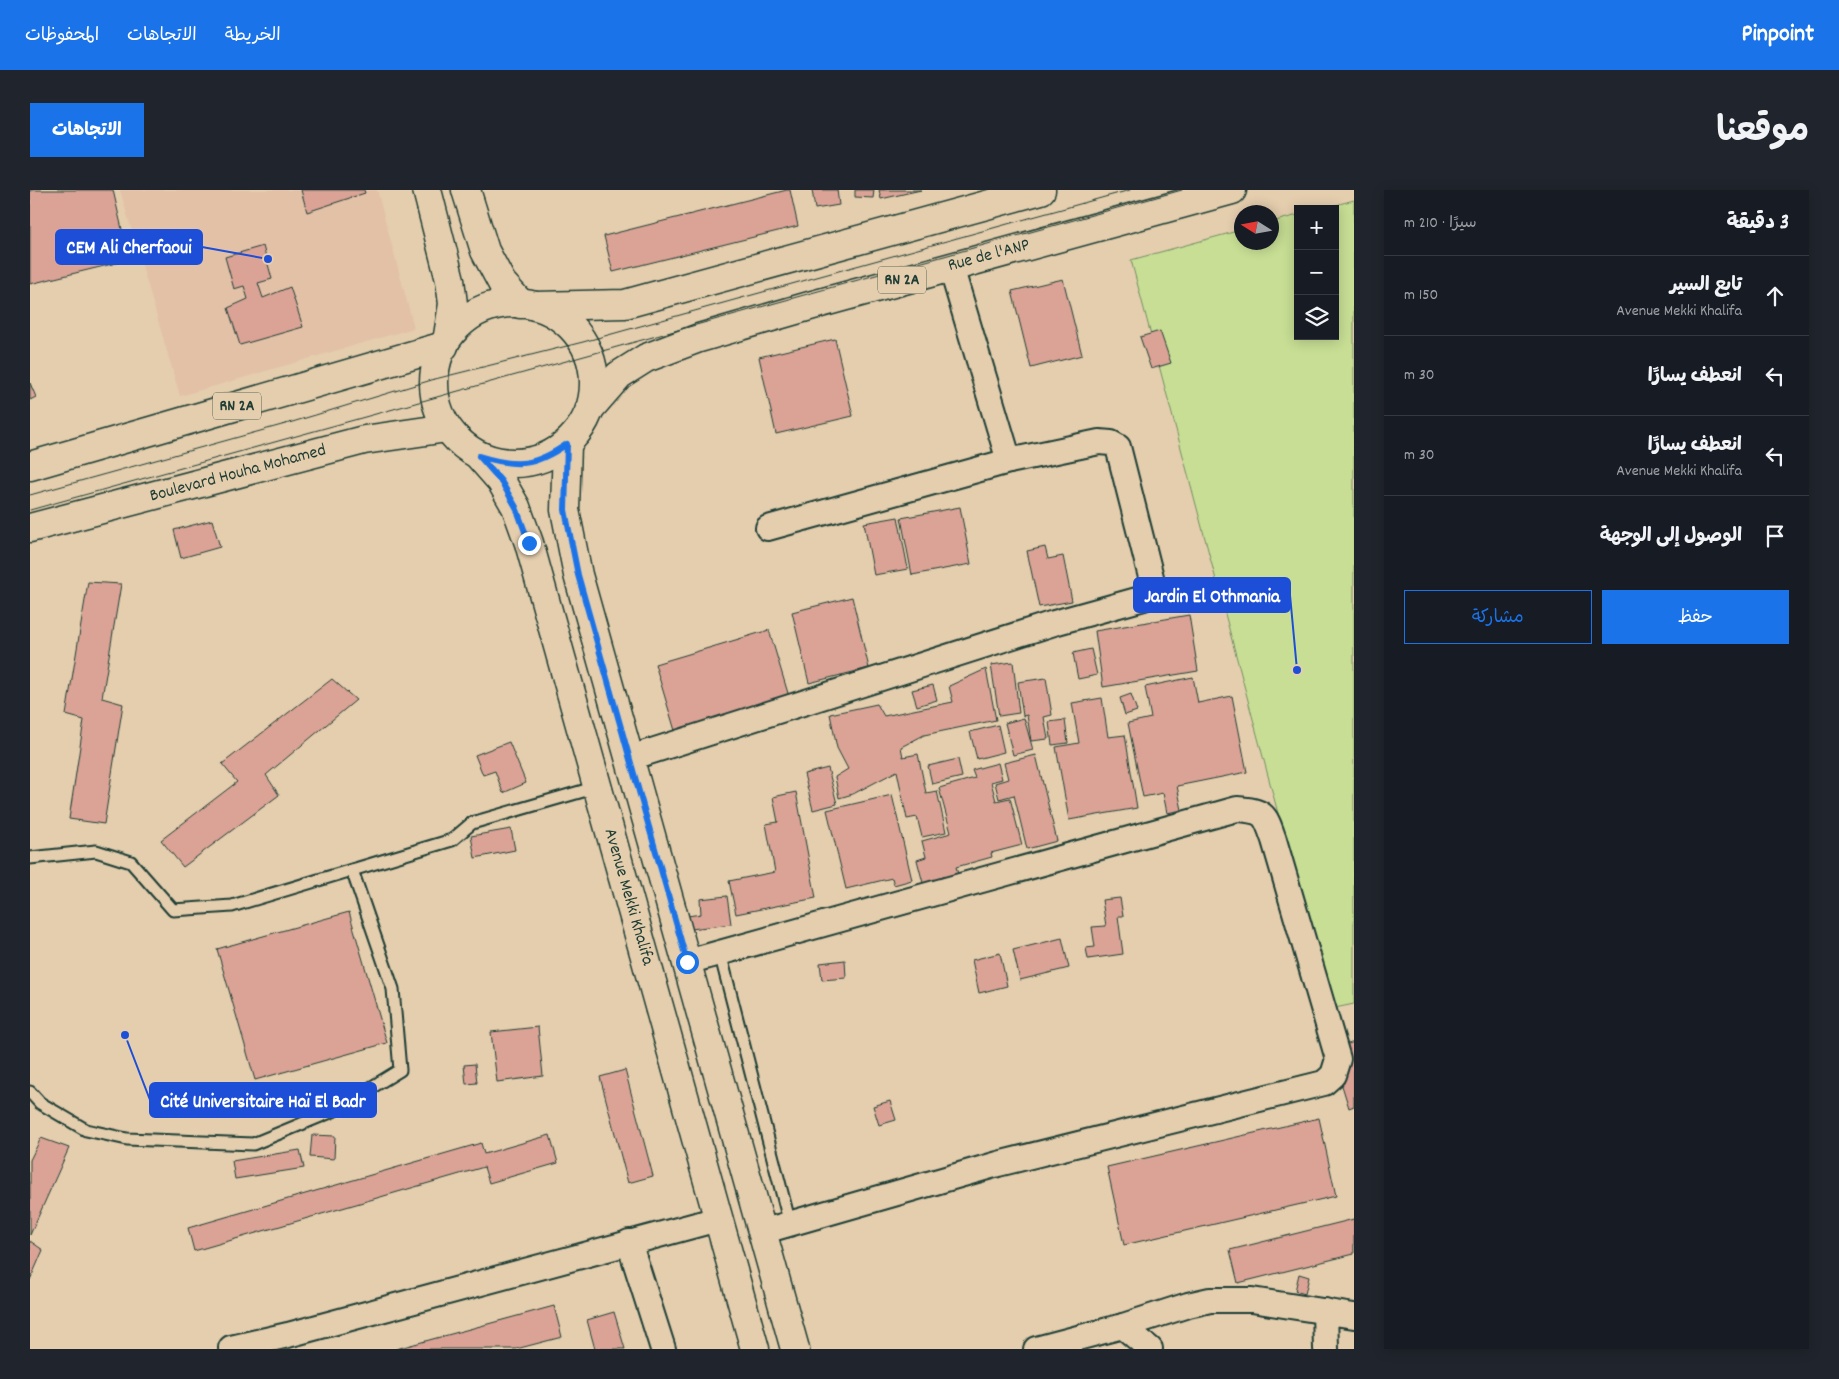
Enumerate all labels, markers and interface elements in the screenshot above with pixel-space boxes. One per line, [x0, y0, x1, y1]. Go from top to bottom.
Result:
text: Pinpoint [1742, 18, 1814, 52]
text: المحفوظات [25, 24, 99, 49]
text: الاتجاهات [127, 24, 197, 49]
text: الخريطة [225, 24, 281, 49]
button: الاتجاهات [30, 103, 144, 157]
text: موقعنا [1716, 108, 1809, 158]
north arrow [1234, 205, 1279, 250]
map controls [1294, 205, 1339, 340]
button: + [1294, 205, 1339, 250]
text: 3 دقيقة [1726, 209, 1789, 239]
text: سيرًا · 210 m [1404, 212, 1477, 235]
callout: CEM Ali Cherfaoui [56, 230, 202, 264]
street label: Rue de l'ANP [945, 233, 1033, 279]
text: CEM Ali Cherfaoui [66, 236, 192, 263]
button: − [1294, 250, 1339, 295]
road number: RN 2A [878, 266, 926, 294]
text: تابع السير [1670, 273, 1742, 300]
icon: ahead [1761, 282, 1789, 310]
text: 150 m [1404, 284, 1438, 307]
button: layers [1294, 295, 1339, 340]
text: Avenue Mekki Khalifa [1616, 300, 1742, 323]
icon: left [1761, 362, 1789, 390]
text: 30 m [1404, 364, 1435, 387]
text: انعطف يسارًا [1648, 364, 1742, 391]
road number: RN 2A [213, 392, 261, 420]
text: انعطف يسارًا [1648, 433, 1742, 460]
street label: Boulevard Houha Mohamed [147, 438, 329, 510]
icon: left [1761, 442, 1789, 470]
text: 30 m [1404, 444, 1435, 467]
text: Avenue Mekki Khalifa [1616, 460, 1742, 483]
icon: arrive [1761, 522, 1789, 550]
text: الوصول إلى الوجهة [1600, 524, 1742, 551]
route end [518, 532, 541, 555]
callout: Jardin El Othmania [1134, 578, 1290, 612]
text: Jardin El Othmania [1144, 585, 1281, 612]
button: مشاركة [1404, 590, 1592, 644]
button: حفظ [1602, 590, 1789, 644]
street label: Avenue Mekki Khalifa [597, 826, 660, 969]
route start [676, 951, 699, 974]
callout: Cité Universitaire Haï El Badr [150, 1083, 376, 1117]
text: Cité Universitaire Haï El Badr [160, 1090, 367, 1117]

